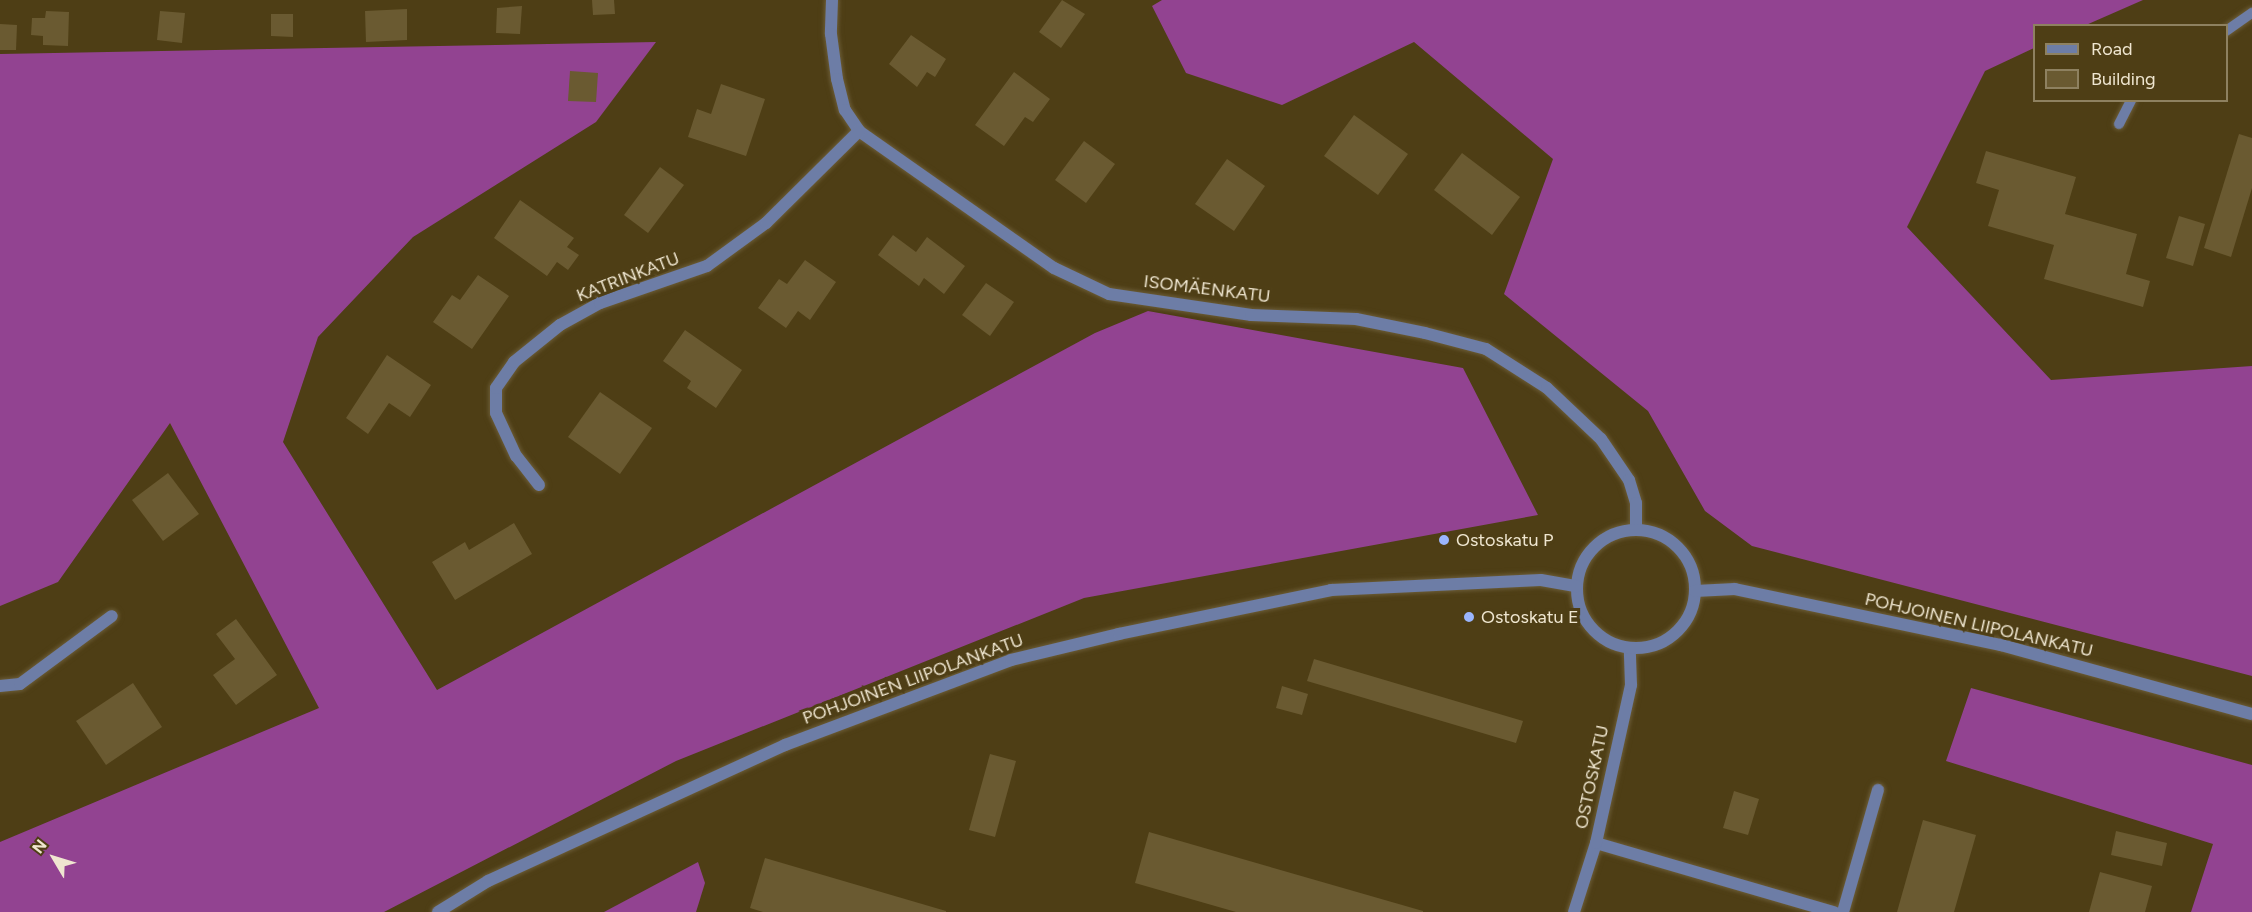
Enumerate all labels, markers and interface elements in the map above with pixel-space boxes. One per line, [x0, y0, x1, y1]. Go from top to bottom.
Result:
legend [2033, 24, 2228, 102]
text: Road [2091, 38, 2132, 60]
text: Building [2091, 68, 2156, 90]
street label: KATRINKATU [573, 247, 683, 307]
street label: ISOMÄENKATU [1142, 271, 1272, 307]
place label: Ostoskatu P [1456, 529, 1553, 551]
marker: Ostoskatu P [1437, 533, 1451, 547]
street label: POHJOINEN LIIPOLANKATU [1863, 588, 2095, 662]
place label: Ostoskatu E [1481, 606, 1579, 628]
marker: Ostoskatu E [1462, 610, 1476, 624]
street label: POHJOINEN LIIPOLANKATU [800, 629, 1026, 729]
street label: OSTOSKATU [1570, 723, 1614, 831]
north arrow [24, 828, 84, 888]
text: N [28, 836, 51, 857]

